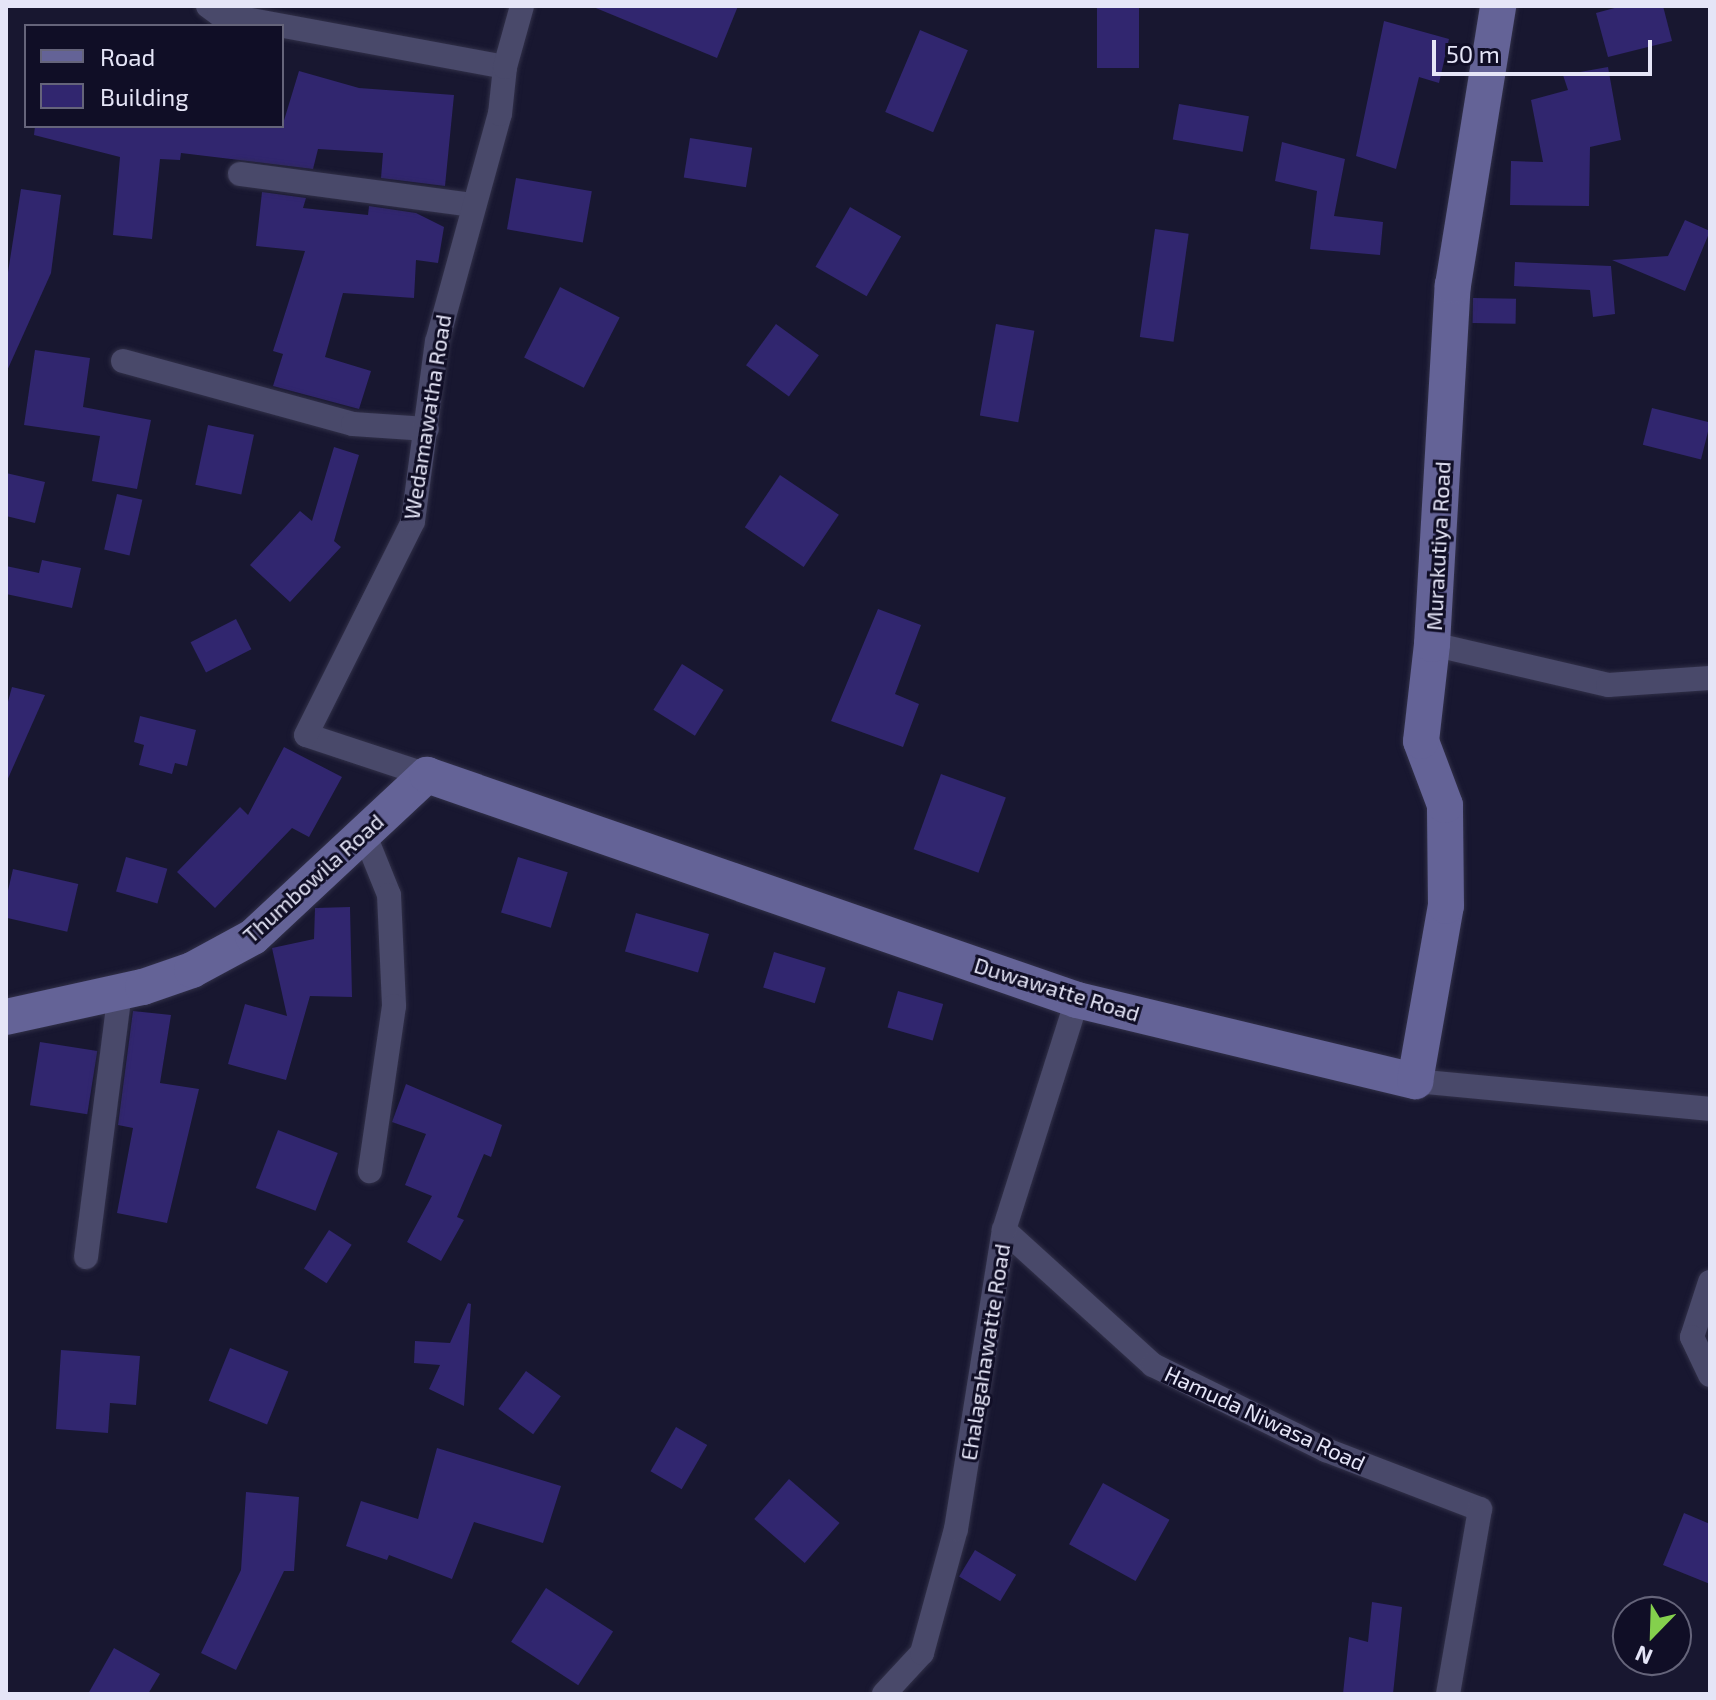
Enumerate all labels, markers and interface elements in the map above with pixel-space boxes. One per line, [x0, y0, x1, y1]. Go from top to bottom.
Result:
legend [24, 24, 284, 128]
scale bar [1436, 24, 1656, 74]
text: 50 m [1446, 39, 1500, 68]
text: Road [100, 42, 155, 71]
text: Building [100, 82, 189, 111]
street label: Wedamawatha Road [398, 313, 456, 521]
street label: Murakutiya Road [1420, 461, 1456, 631]
street label: Thumbowila Road [237, 808, 389, 948]
street label: Duwawatte Road [971, 951, 1143, 1027]
street label: Ehalagahawatte Road [955, 1242, 1015, 1462]
street label: Hamuda Niwasa Road [1161, 1360, 1369, 1476]
north arrow [1612, 1596, 1692, 1676]
text: N [1631, 1641, 1656, 1671]

